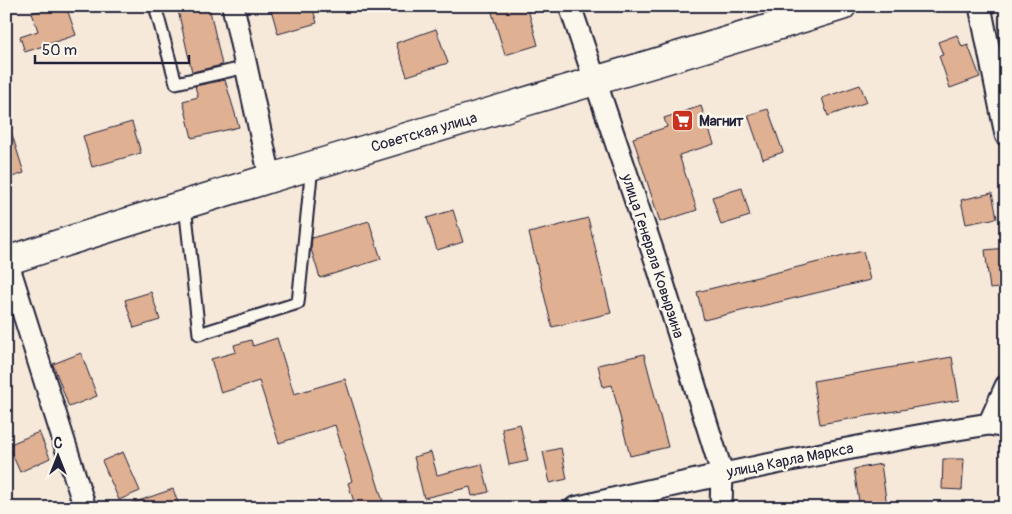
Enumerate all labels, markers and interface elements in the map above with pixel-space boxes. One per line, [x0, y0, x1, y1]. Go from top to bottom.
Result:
scale bar [35, 32, 189, 64]
text: 50 m [42, 41, 77, 60]
street label: Советская улица [369, 108, 479, 157]
supermarket icon: Магнит [671, 109, 695, 133]
place label: Магнит [699, 112, 744, 131]
street label: улица Генерала Ковырзина [617, 171, 688, 341]
north arrow [32, 432, 82, 482]
text: С [54, 435, 63, 452]
street label: улица Карла Маркса [724, 439, 855, 482]

